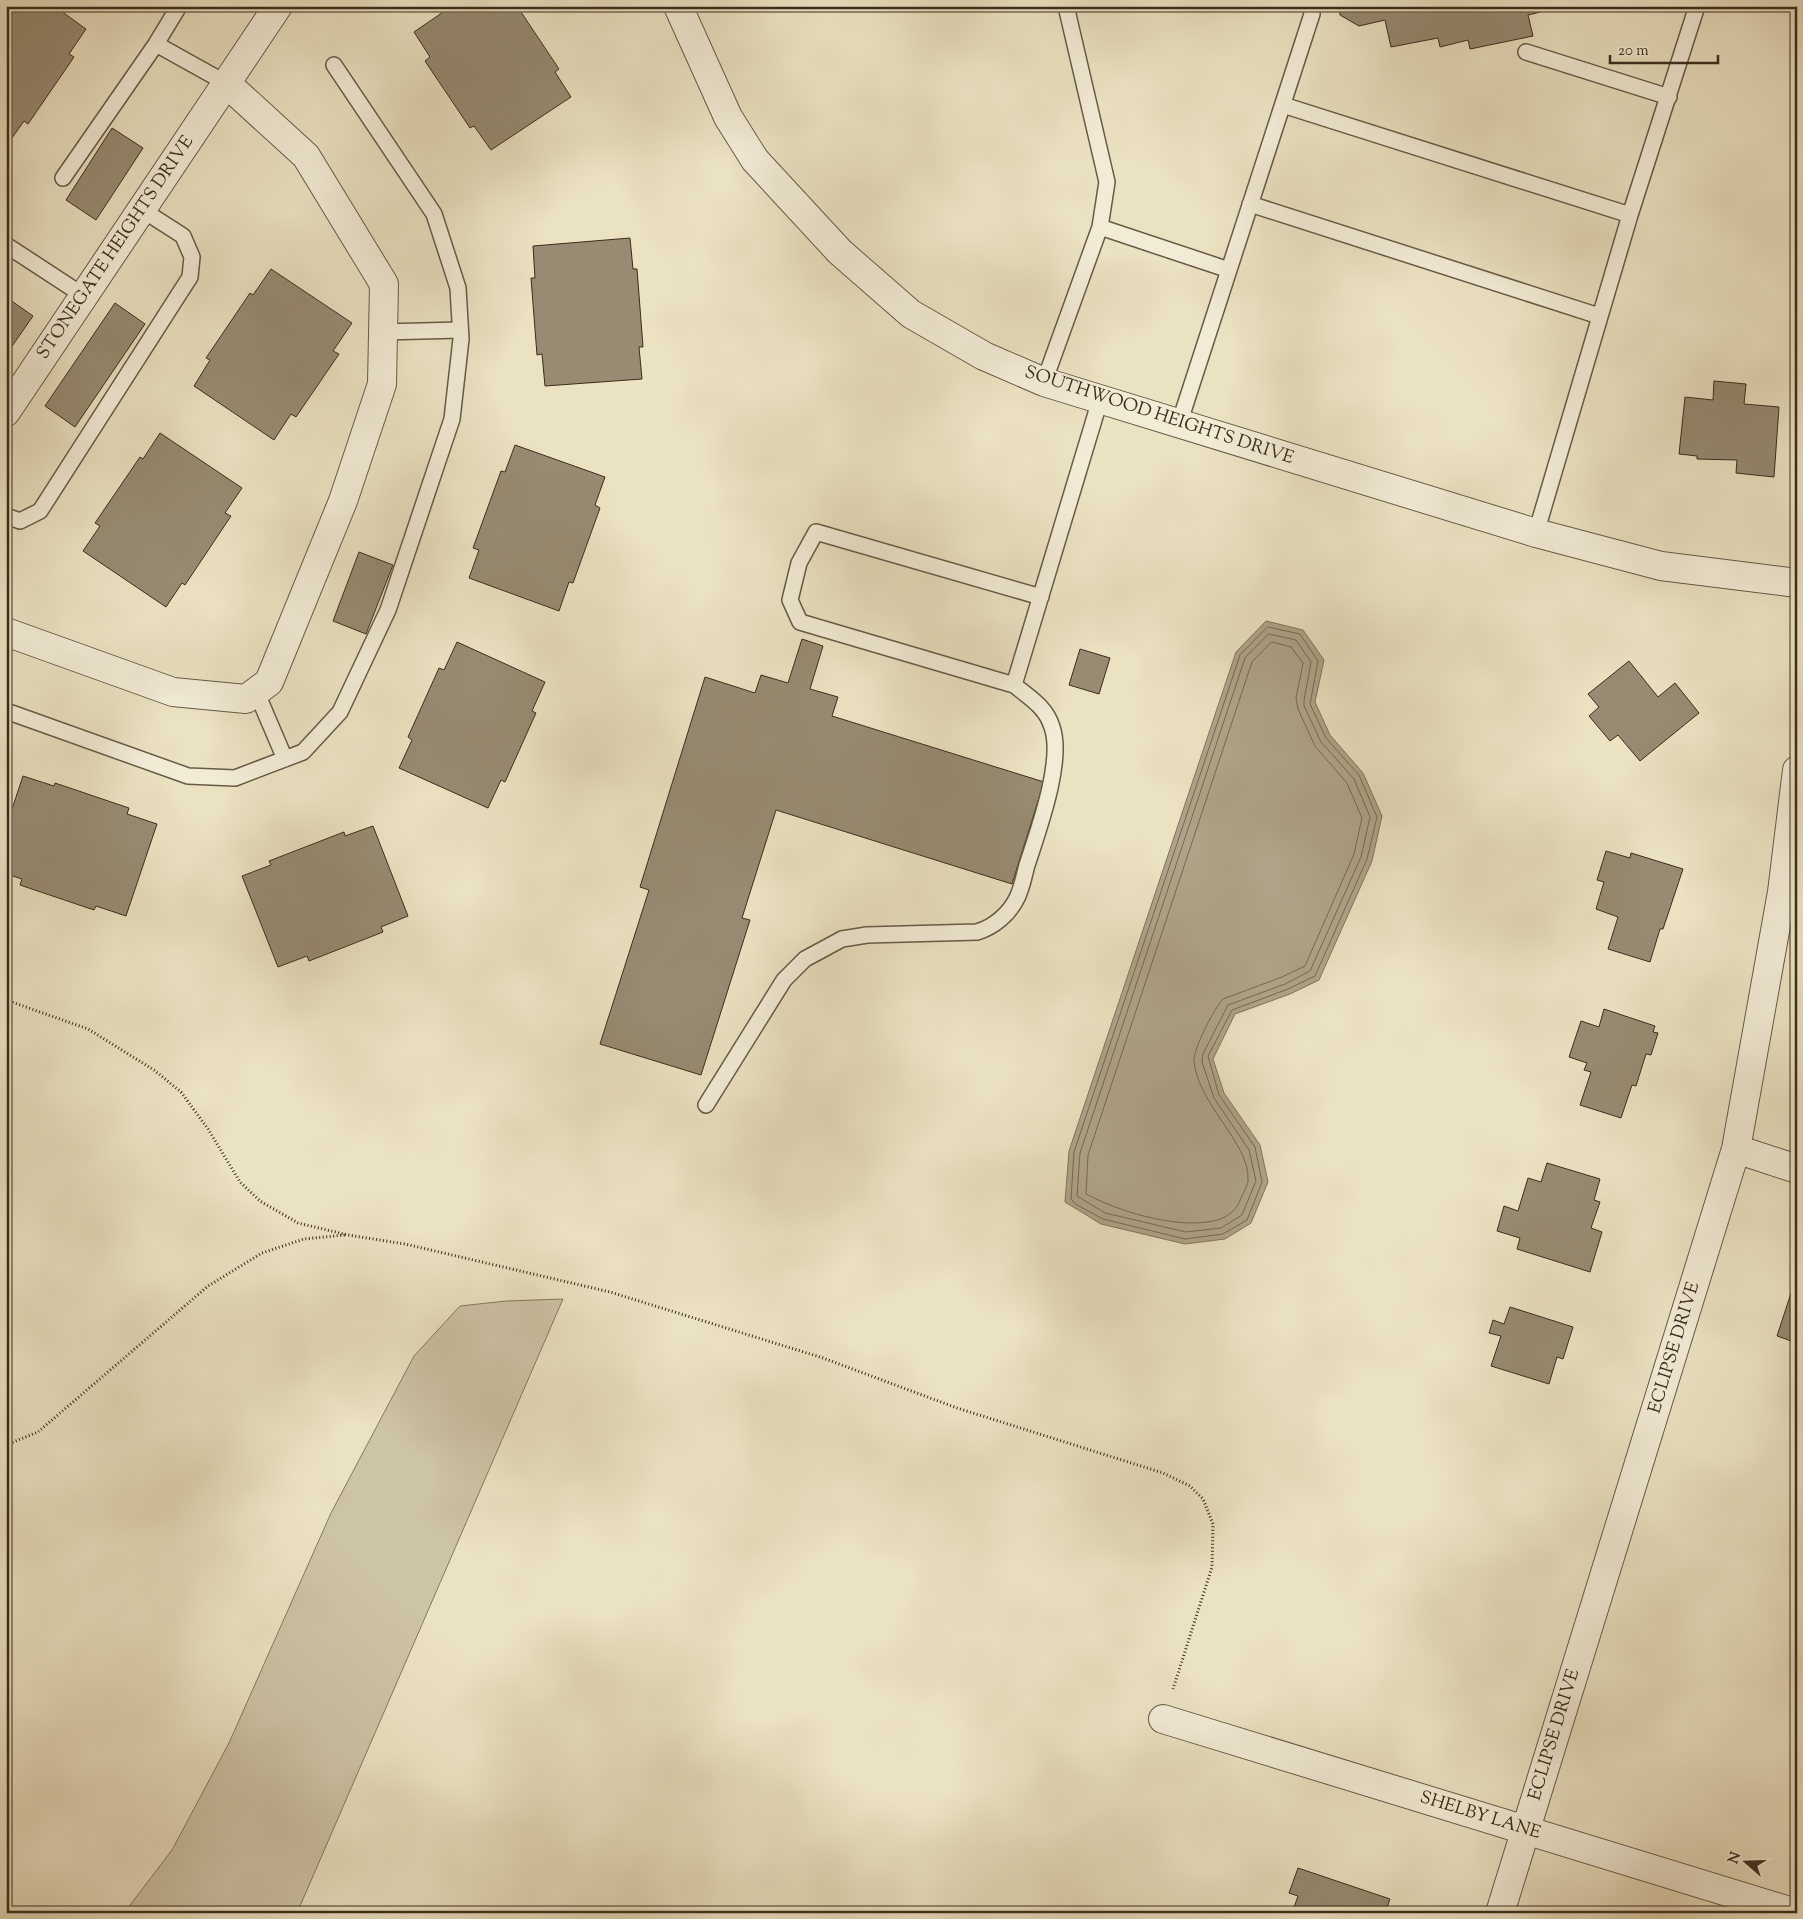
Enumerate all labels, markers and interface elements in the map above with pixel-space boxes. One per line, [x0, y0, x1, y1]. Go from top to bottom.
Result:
scale bar [1610, 32, 1718, 64]
text: 20 m [1618, 41, 1649, 62]
street label: STONEGATE HEIGHTS DRIVE [31, 131, 201, 365]
street label: SOUTHWOOD HEIGHTS DRIVE [1021, 360, 1297, 472]
street label: ECLIPSE DRIVE [1643, 1279, 1707, 1417]
street label: ECLIPSE DRIVE [1523, 1666, 1587, 1804]
street label: SHELBY LANE [1416, 1785, 1544, 1847]
north arrow [1720, 1836, 1770, 1886]
text: N [1724, 1850, 1747, 1867]

